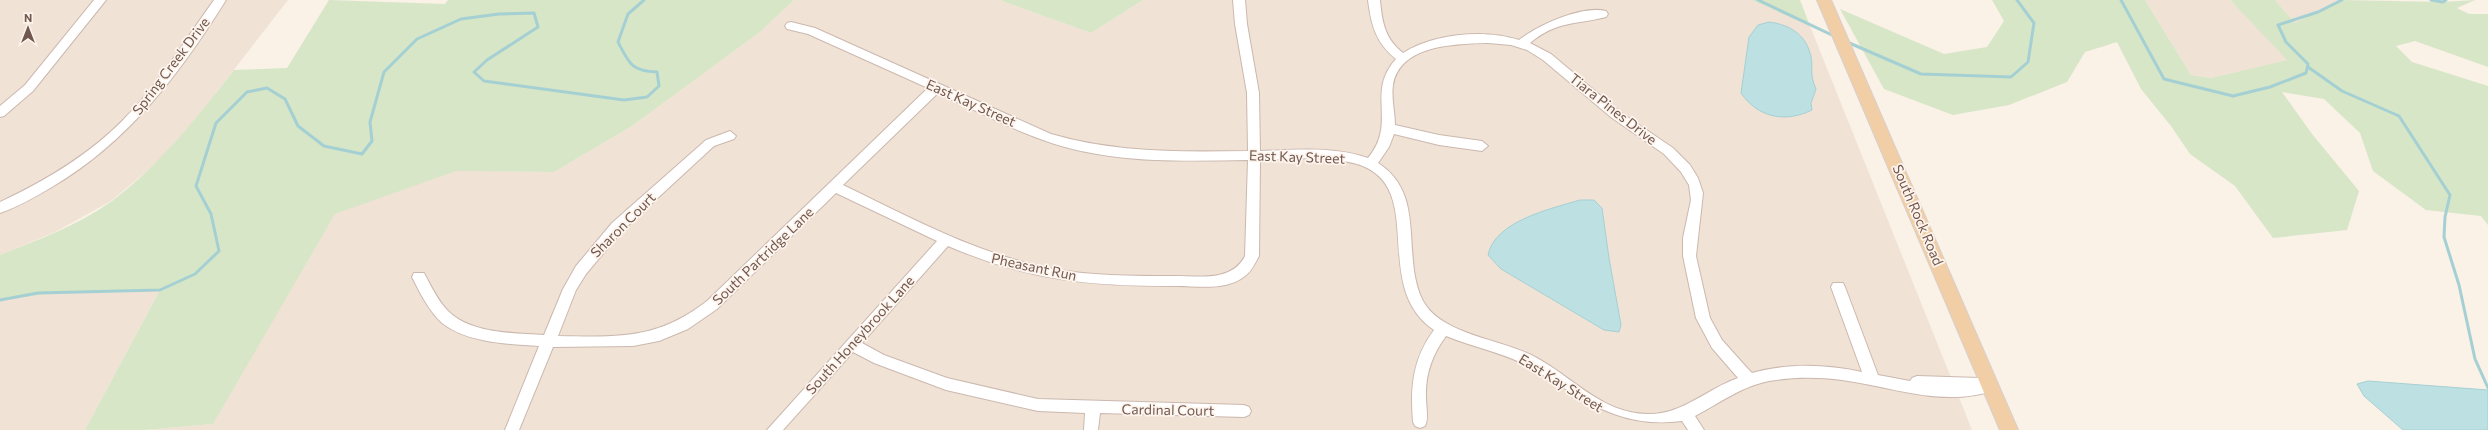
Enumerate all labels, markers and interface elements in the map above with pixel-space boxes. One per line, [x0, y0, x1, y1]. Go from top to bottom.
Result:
north arrow [8, 8, 48, 48]
text: N [24, 11, 32, 24]
street label: Spring Creek Drive [128, 14, 213, 118]
street label: Tiara Pines Drive [1566, 69, 1660, 148]
street label: East Kay Street [924, 75, 1019, 130]
street label: East Kay Street [1249, 146, 1346, 167]
street label: South Rock Road [1890, 162, 1947, 268]
street label: Sharon Court [587, 188, 659, 261]
street label: South Partridge Lane [709, 203, 817, 308]
street label: Pheasant Run [990, 249, 1078, 284]
street label: South Honeybrook Lane [802, 272, 917, 397]
street label: East Kay Street [1516, 350, 1607, 415]
street label: Cardinal Court [1122, 400, 1215, 419]

